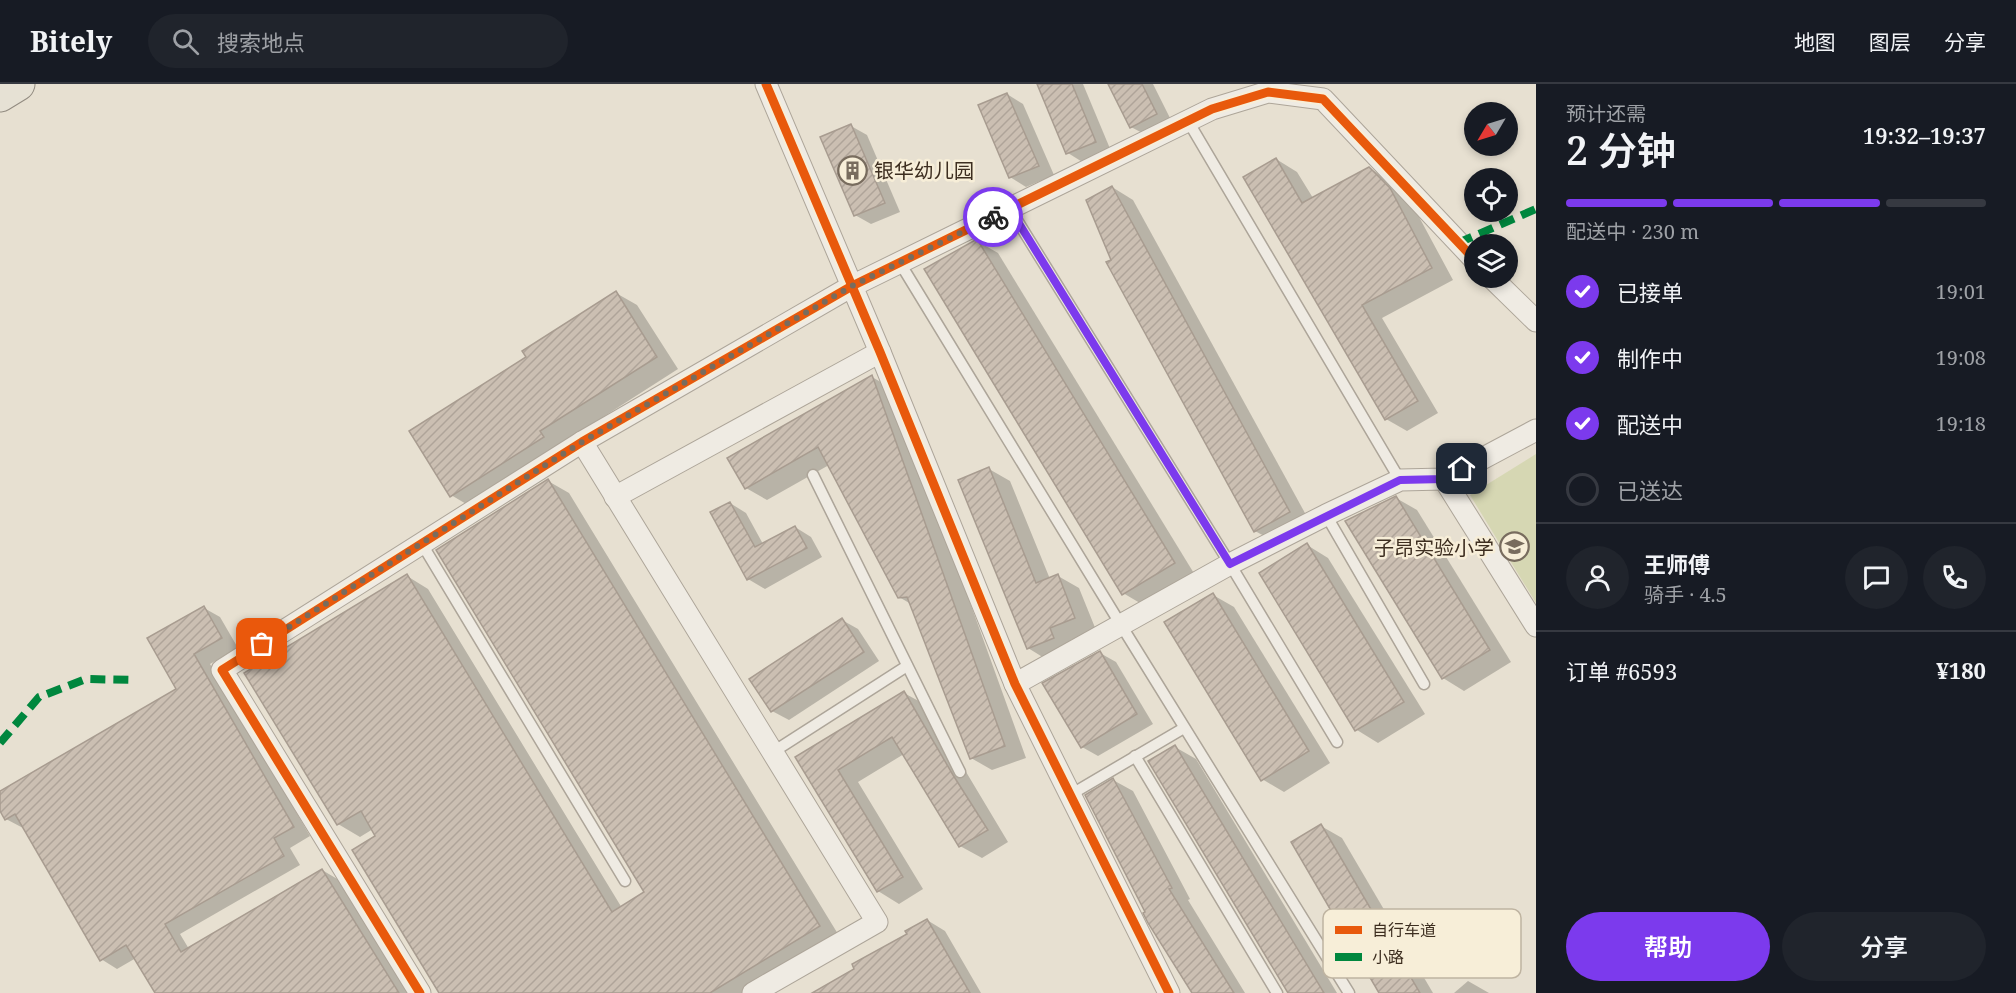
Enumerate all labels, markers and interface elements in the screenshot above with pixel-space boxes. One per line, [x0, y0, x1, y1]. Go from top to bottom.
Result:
search box [148, 14, 568, 68]
text: Bitely [30, 22, 112, 60]
icon: search [169, 25, 202, 58]
text: 搜索地点 [217, 27, 305, 57]
text: 地图 [1794, 28, 1836, 56]
text: 图层 [1869, 28, 1911, 56]
text: 分享 [1944, 28, 1986, 56]
text: 预计还需 [1566, 100, 1646, 127]
north arrow [1464, 102, 1518, 156]
map controls [1464, 102, 1518, 288]
text: 19:32–19:37 [1863, 120, 1986, 150]
text: 2 分钟 [1566, 123, 1676, 176]
building icon: 银华幼儿园 [837, 154, 869, 186]
place label: 银华幼儿园 [874, 157, 974, 184]
button: locate [1464, 168, 1518, 222]
courier [963, 187, 1023, 247]
icon: bike [977, 201, 1010, 234]
text: 配送中 · 230 m [1566, 218, 1699, 245]
button: layers [1464, 234, 1518, 288]
icon: check [1566, 275, 1599, 308]
text: 已接单 [1617, 277, 1683, 307]
text: 19:01 [1936, 278, 1986, 305]
icon: check [1566, 341, 1599, 374]
text: 制作中 [1617, 343, 1683, 373]
text: 19:08 [1936, 344, 1986, 371]
icon: check [1566, 407, 1599, 440]
text: 配送中 [1617, 409, 1683, 439]
text: 19:18 [1936, 410, 1986, 437]
pin [1436, 443, 1487, 494]
icon: home [1445, 452, 1478, 485]
text: 已送达 [1617, 475, 1683, 505]
school or university icon: 子昂实验小学 [1499, 531, 1531, 563]
place label: 子昂实验小学 [1374, 534, 1494, 561]
button: person [1566, 546, 1629, 609]
button: chat [1845, 546, 1908, 609]
button: phone [1923, 546, 1986, 609]
text: 王师傅 [1644, 549, 1710, 579]
text: 骑手 · 4.5 [1644, 581, 1727, 608]
pin [236, 618, 287, 669]
icon: bag [245, 627, 278, 660]
text: ¥180 [1936, 655, 1986, 685]
text: 订单 #6593 [1566, 656, 1677, 686]
legend [1323, 909, 1521, 978]
button: 帮助 [1566, 912, 1770, 981]
button: 分享 [1782, 912, 1986, 981]
text: 自行车道 [1372, 919, 1436, 941]
text: 小路 [1372, 946, 1404, 968]

